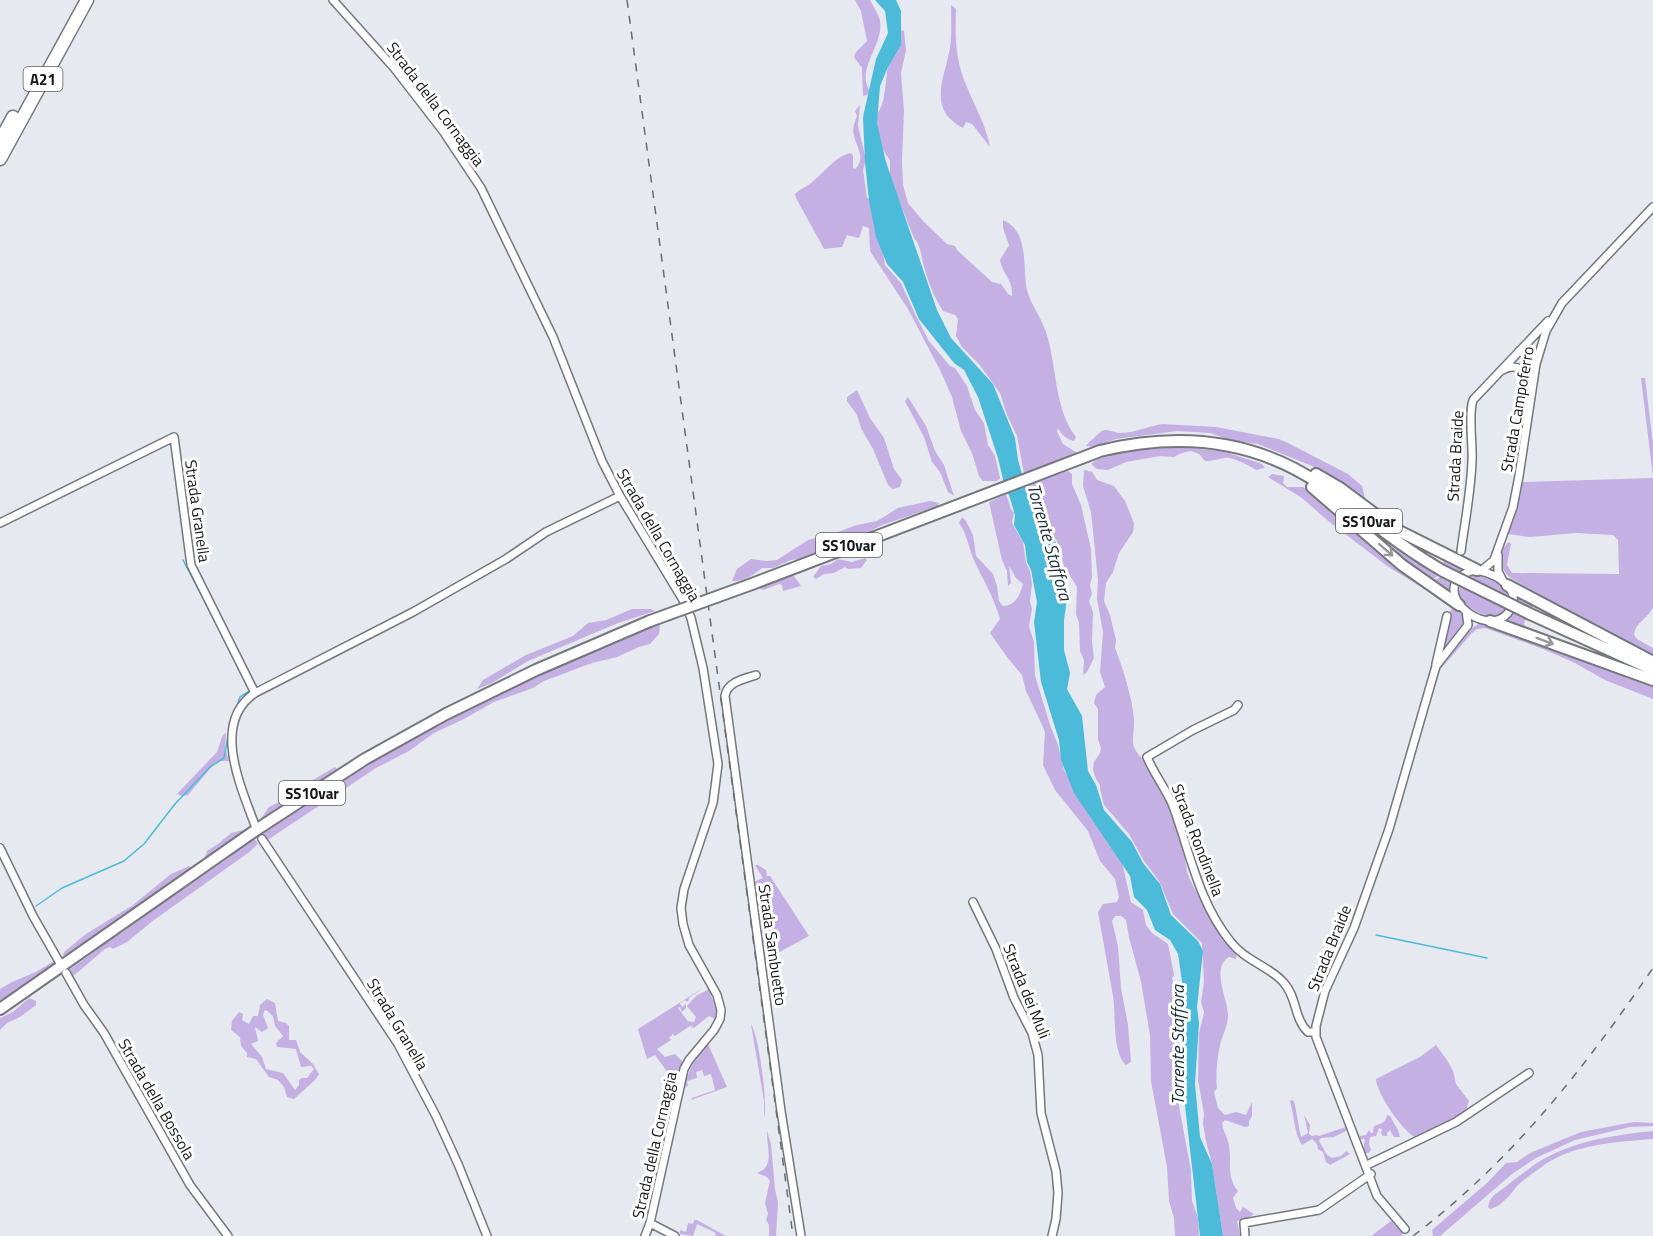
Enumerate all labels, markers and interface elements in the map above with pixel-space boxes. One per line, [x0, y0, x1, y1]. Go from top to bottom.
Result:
street label: Strada della Cornaggia [381, 37, 491, 171]
road number: A21 [24, 67, 63, 91]
street label: Strada Campoferro [1494, 344, 1540, 474]
street label: Strada Braide [1441, 410, 1469, 502]
street label: Strada Granella [179, 458, 217, 564]
street label: Strada della Cornaggia [611, 464, 707, 606]
water label: Torrente Staffora [1020, 480, 1080, 604]
road number: SS10var [1336, 509, 1402, 533]
road number: SS10var [816, 533, 882, 557]
one-way arrow [1378, 543, 1393, 557]
one-way arrow [1535, 636, 1554, 647]
street label: Strada Rondinella [1166, 780, 1230, 900]
road number: SS10var [279, 781, 345, 805]
street label: Strada Sambuetto [753, 883, 793, 1007]
street label: Strada Braide [1301, 901, 1357, 995]
street label: Strada dei Muli [997, 940, 1057, 1042]
street label: Strada Granella [361, 974, 435, 1074]
water label: Torrente Staffora [1164, 984, 1191, 1105]
street label: Strada della Bossola [112, 1034, 202, 1164]
street label: Strada della Cornaggia [625, 1069, 683, 1221]

